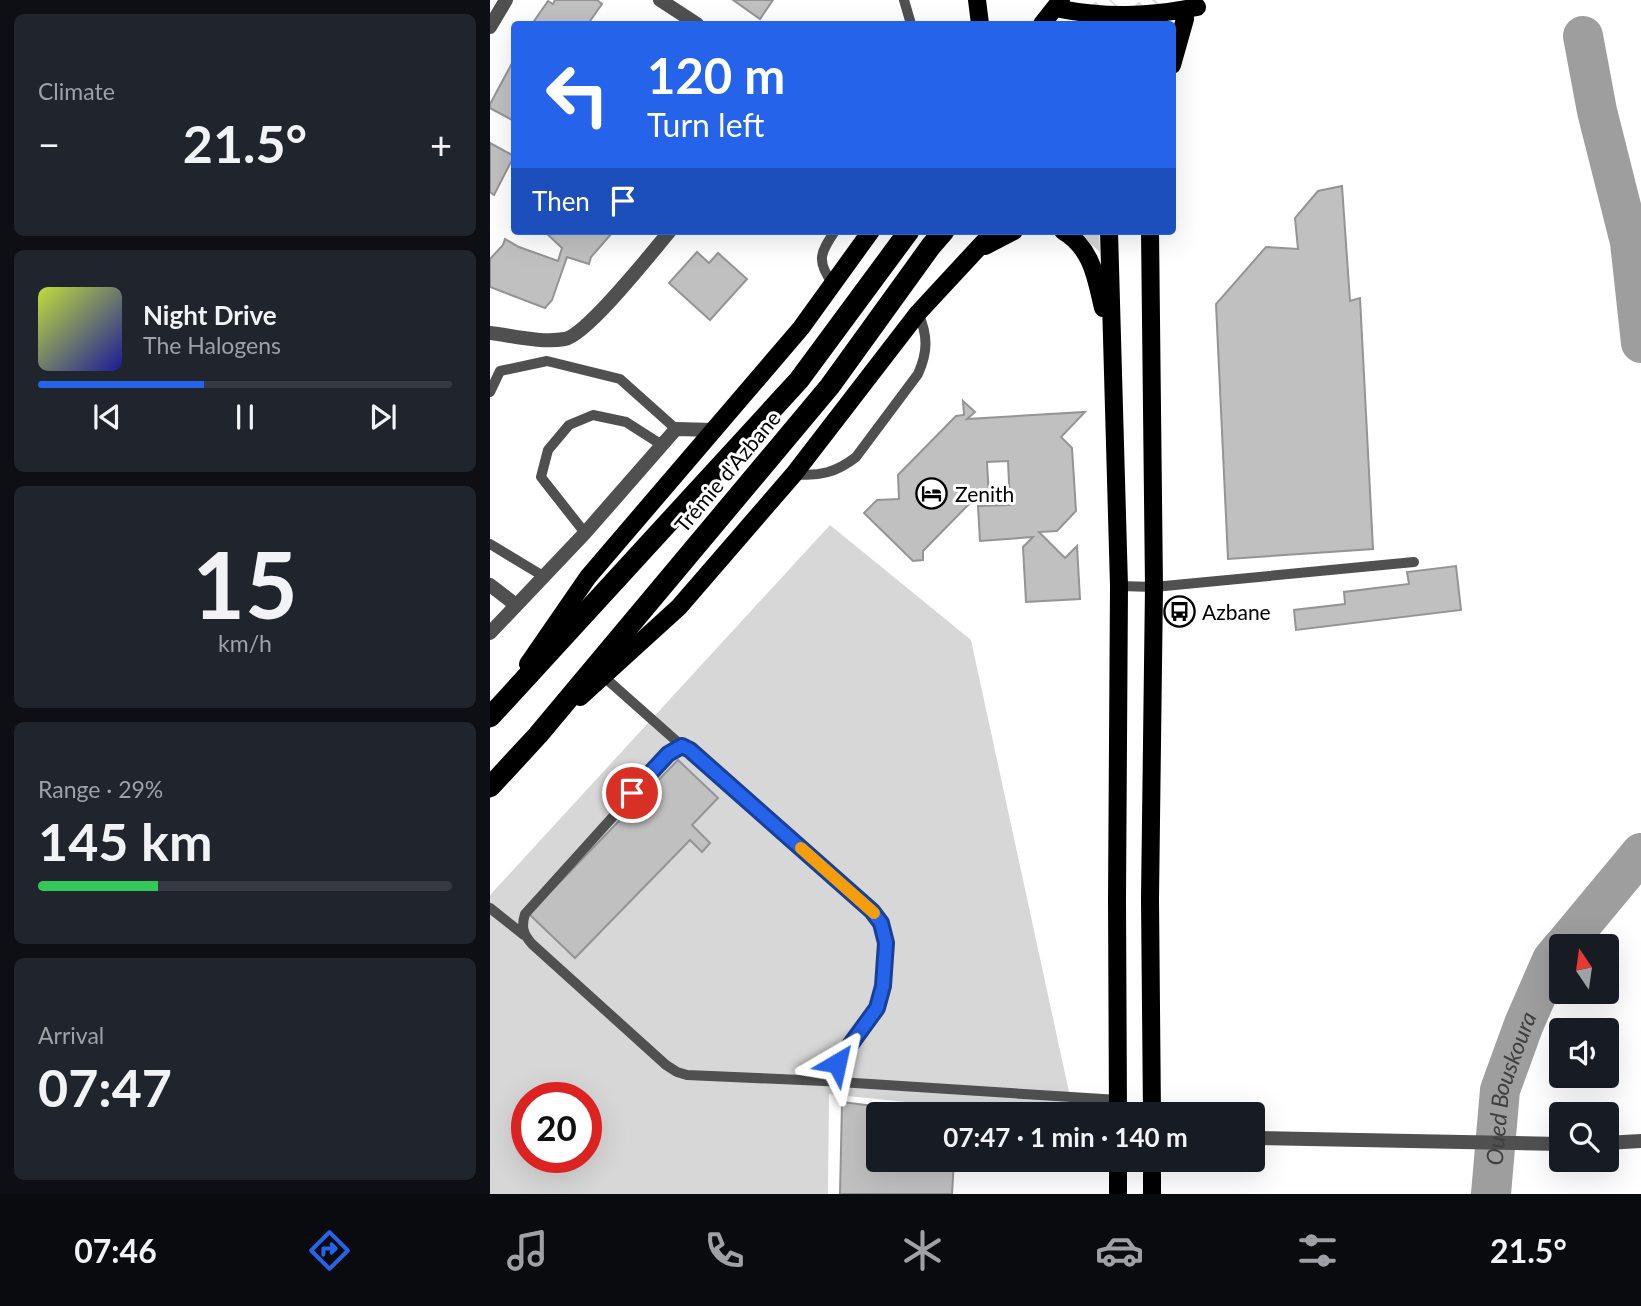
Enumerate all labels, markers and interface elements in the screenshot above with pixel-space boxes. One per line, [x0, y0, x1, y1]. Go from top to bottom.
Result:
text: 120 m [647, 46, 785, 104]
icon: left [532, 49, 623, 140]
text: Climate [38, 77, 115, 105]
text: Turn left [647, 105, 764, 144]
text: 21.5° [183, 112, 307, 174]
text: − [38, 121, 60, 167]
text: + [430, 121, 452, 167]
icon: arrive [604, 182, 642, 220]
text: Then [532, 185, 590, 217]
text: Night Drive [143, 299, 277, 331]
text: The Halogens [143, 331, 281, 359]
icon: previous [88, 398, 126, 436]
icon: pause [226, 398, 264, 436]
icon: next [364, 398, 402, 436]
street label: Trémie d'Azbane [669, 405, 785, 537]
hotel icon: Zenith [915, 476, 949, 510]
place label: Zenith [955, 481, 1014, 506]
text: 15 [192, 529, 298, 638]
bus stop icon: Azbane [1162, 594, 1196, 628]
place label: Azbane [1202, 599, 1271, 624]
text: km/h [218, 629, 272, 657]
pin [602, 763, 662, 823]
icon: arrive [613, 774, 651, 812]
text: Range · 29% [38, 775, 163, 803]
text: 145 km [38, 810, 212, 872]
north arrow [1549, 934, 1619, 1004]
map controls [1549, 934, 1619, 1172]
water label: Oued Bouskoura [1480, 1007, 1542, 1166]
button: sound [1549, 1018, 1619, 1088]
text: Arrival [38, 1021, 104, 1049]
position arrow [800, 1026, 874, 1100]
text: 07:47 [38, 1056, 172, 1118]
speed limit sign: 20 [511, 1082, 602, 1173]
button: search [1549, 1102, 1619, 1172]
text: 07:47 · 1 min · 140 m [943, 1121, 1188, 1153]
icon: directions [305, 1226, 354, 1275]
icon: music [503, 1226, 552, 1275]
icon: phone [700, 1226, 749, 1275]
icon: climate [898, 1226, 947, 1275]
icon: car [1095, 1226, 1144, 1275]
icon: filters [1293, 1226, 1342, 1275]
text: 07:46 [74, 1231, 157, 1270]
text: 21.5° [1490, 1231, 1567, 1270]

